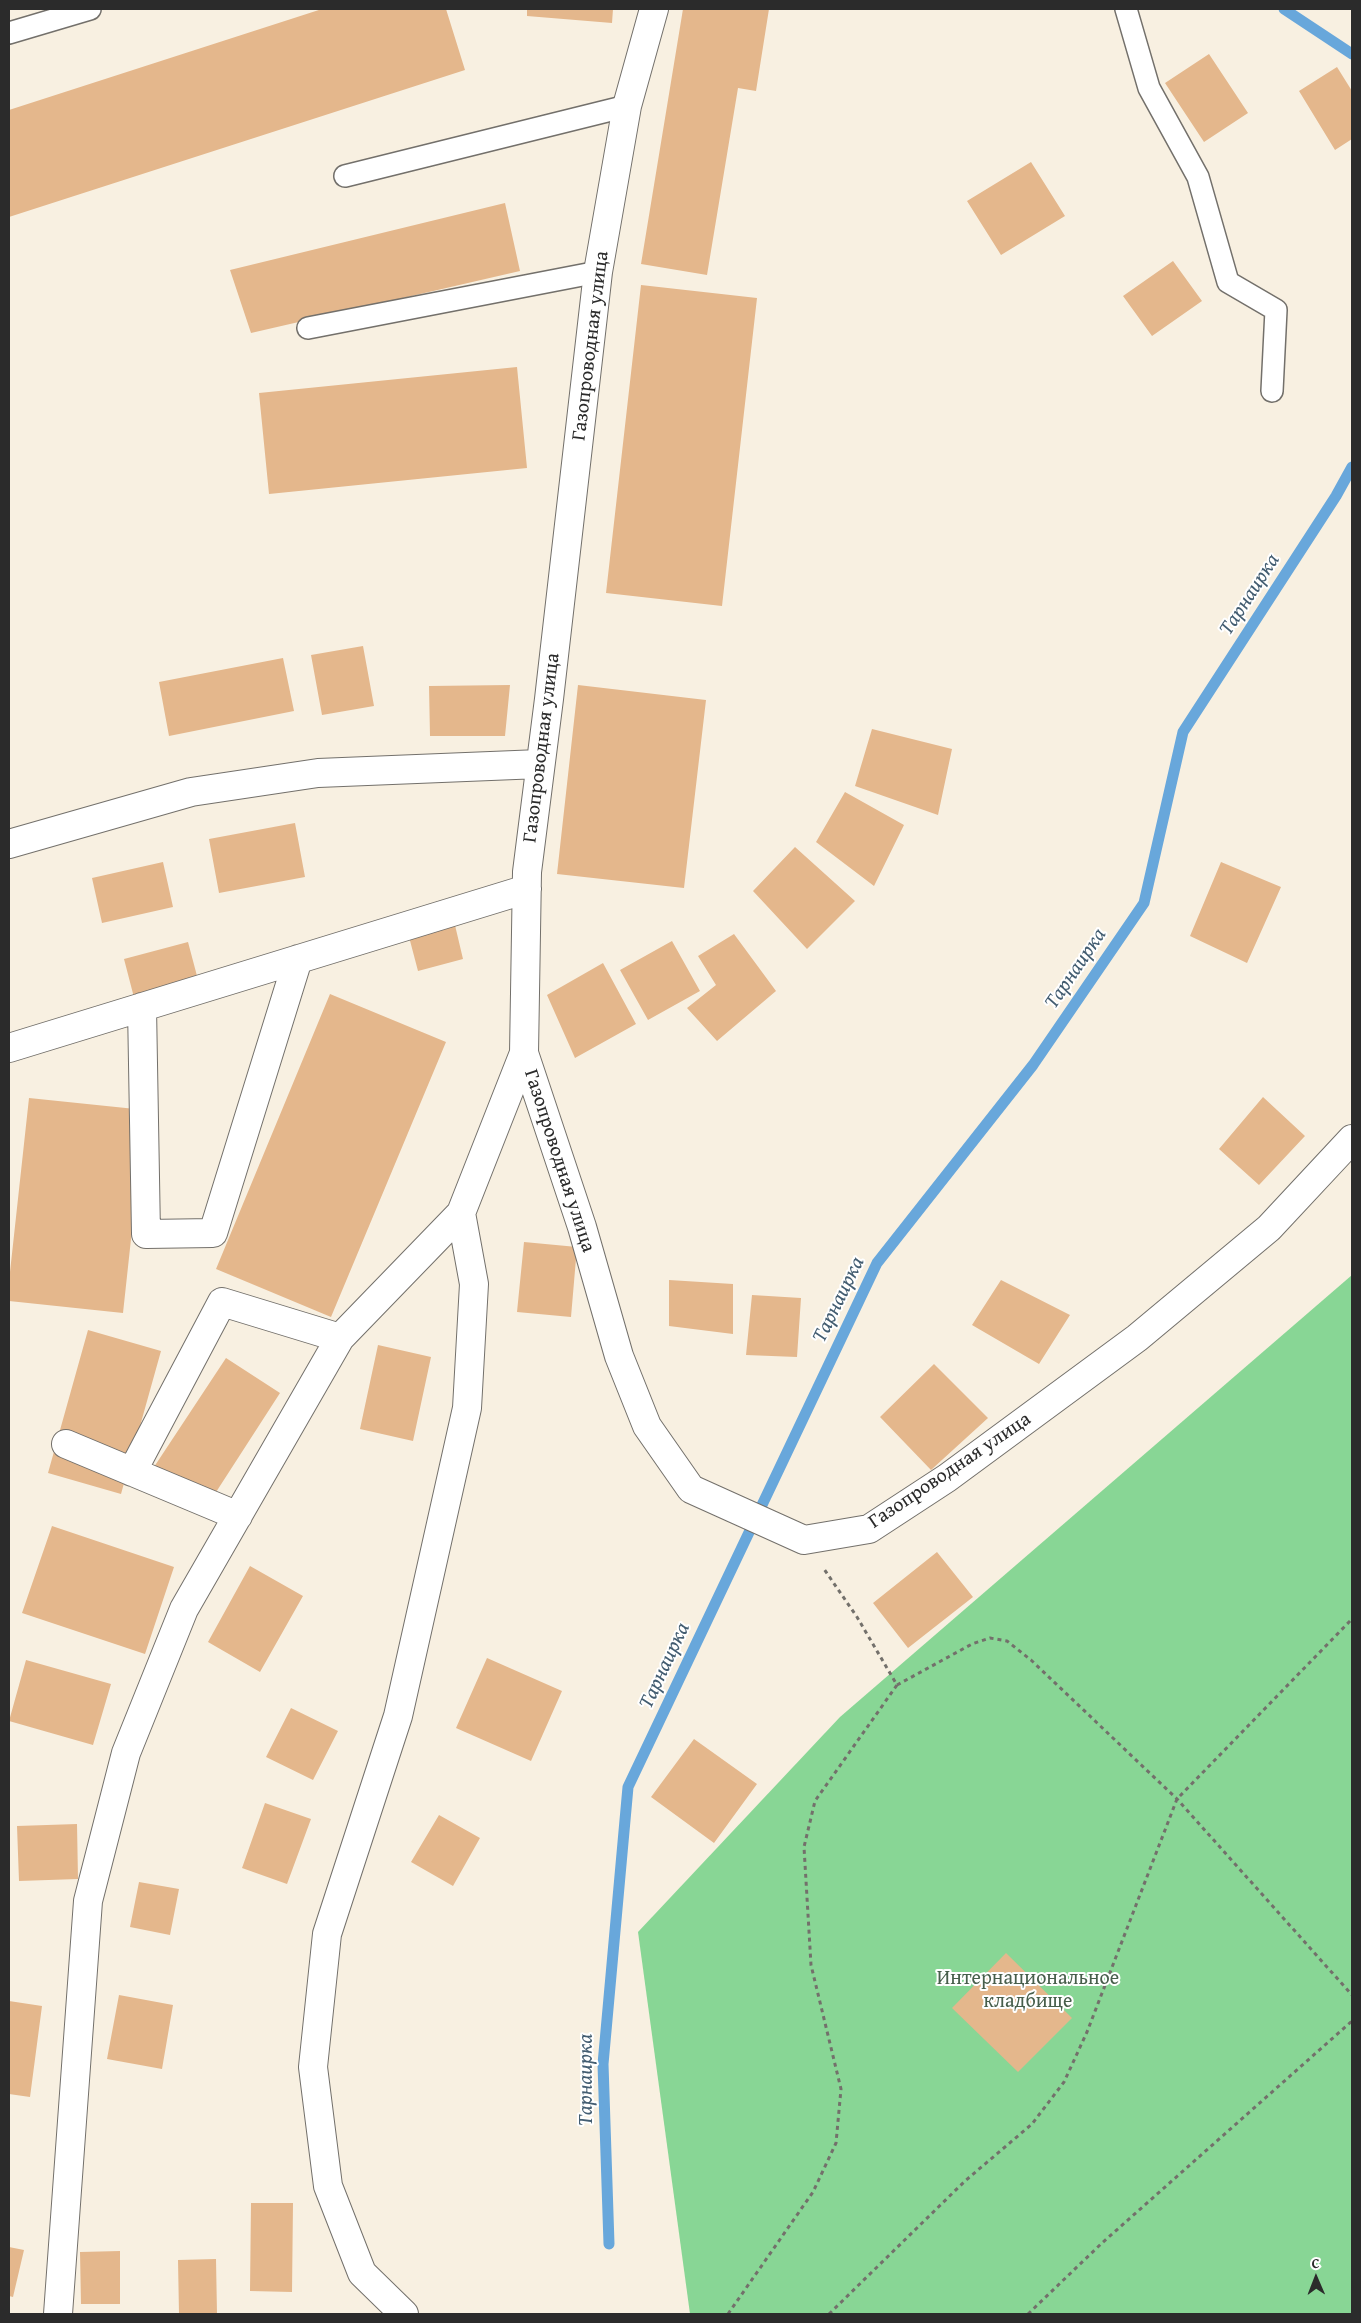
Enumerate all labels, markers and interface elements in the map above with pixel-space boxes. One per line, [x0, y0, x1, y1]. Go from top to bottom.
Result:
street label: Газопроводная улица [567, 250, 615, 442]
water label: Тарнаирка [1214, 550, 1286, 640]
street label: Газопроводная улица [518, 652, 566, 844]
water label: Тарнаирка [1040, 924, 1112, 1014]
street label: Газопроводная улица [518, 1067, 600, 1255]
water label: Тарнаирка [807, 1253, 871, 1347]
street label: Газопроводная улица [864, 1408, 1036, 1534]
water label: Тарнаирка [634, 1619, 696, 1713]
park label: Интернациональное кладбище [937, 1967, 1119, 2014]
water label: Тарнаирка [574, 2034, 600, 2126]
north arrow [1291, 2253, 1341, 2303]
text: С [1312, 2253, 1320, 2273]

